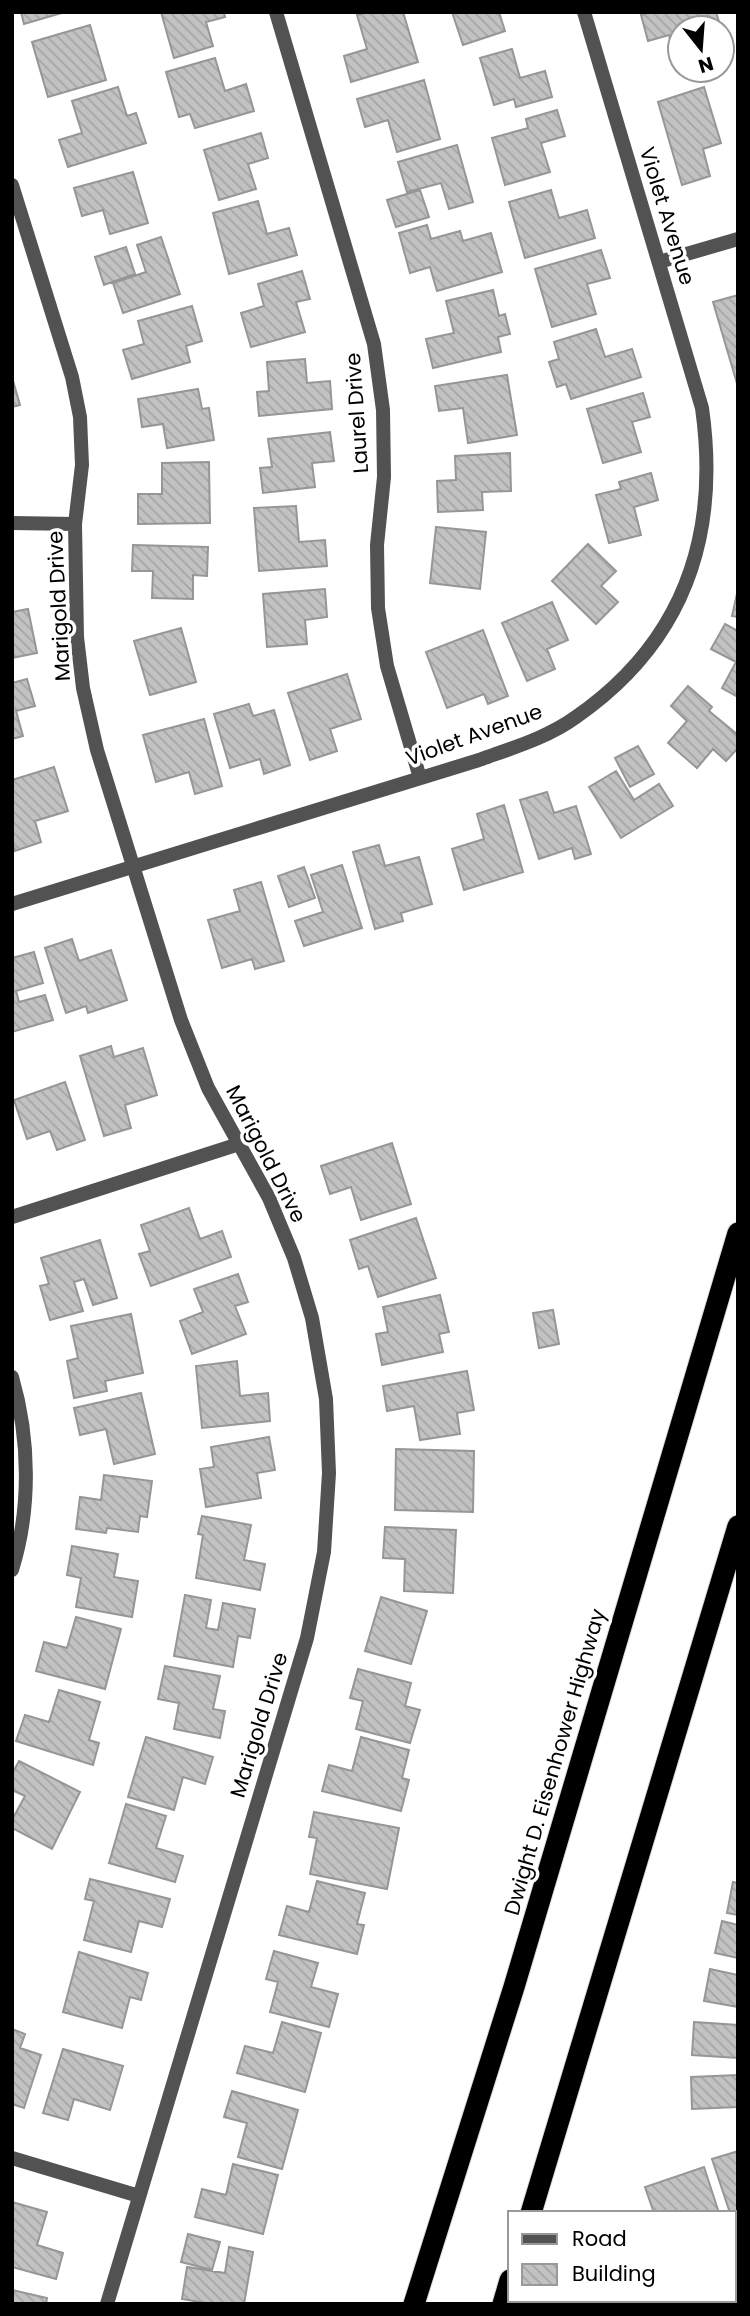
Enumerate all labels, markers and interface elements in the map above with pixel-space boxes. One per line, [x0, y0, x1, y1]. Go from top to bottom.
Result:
north arrow [666, 14, 736, 84]
text: N [695, 50, 717, 80]
street label: Violet Avenue [633, 143, 702, 289]
street label: Laurel Drive [338, 352, 375, 474]
street label: Marigold Drive [40, 530, 77, 682]
street label: Violet Avenue [402, 696, 546, 773]
street label: Marigold Drive [219, 1080, 314, 1227]
street label: Dwight D. Eisenhower Highway [497, 1605, 612, 1918]
street label: Marigold Drive [223, 1649, 294, 1801]
legend [508, 2211, 736, 2302]
text: Road [572, 2224, 627, 2253]
text: Building [572, 2259, 656, 2288]

